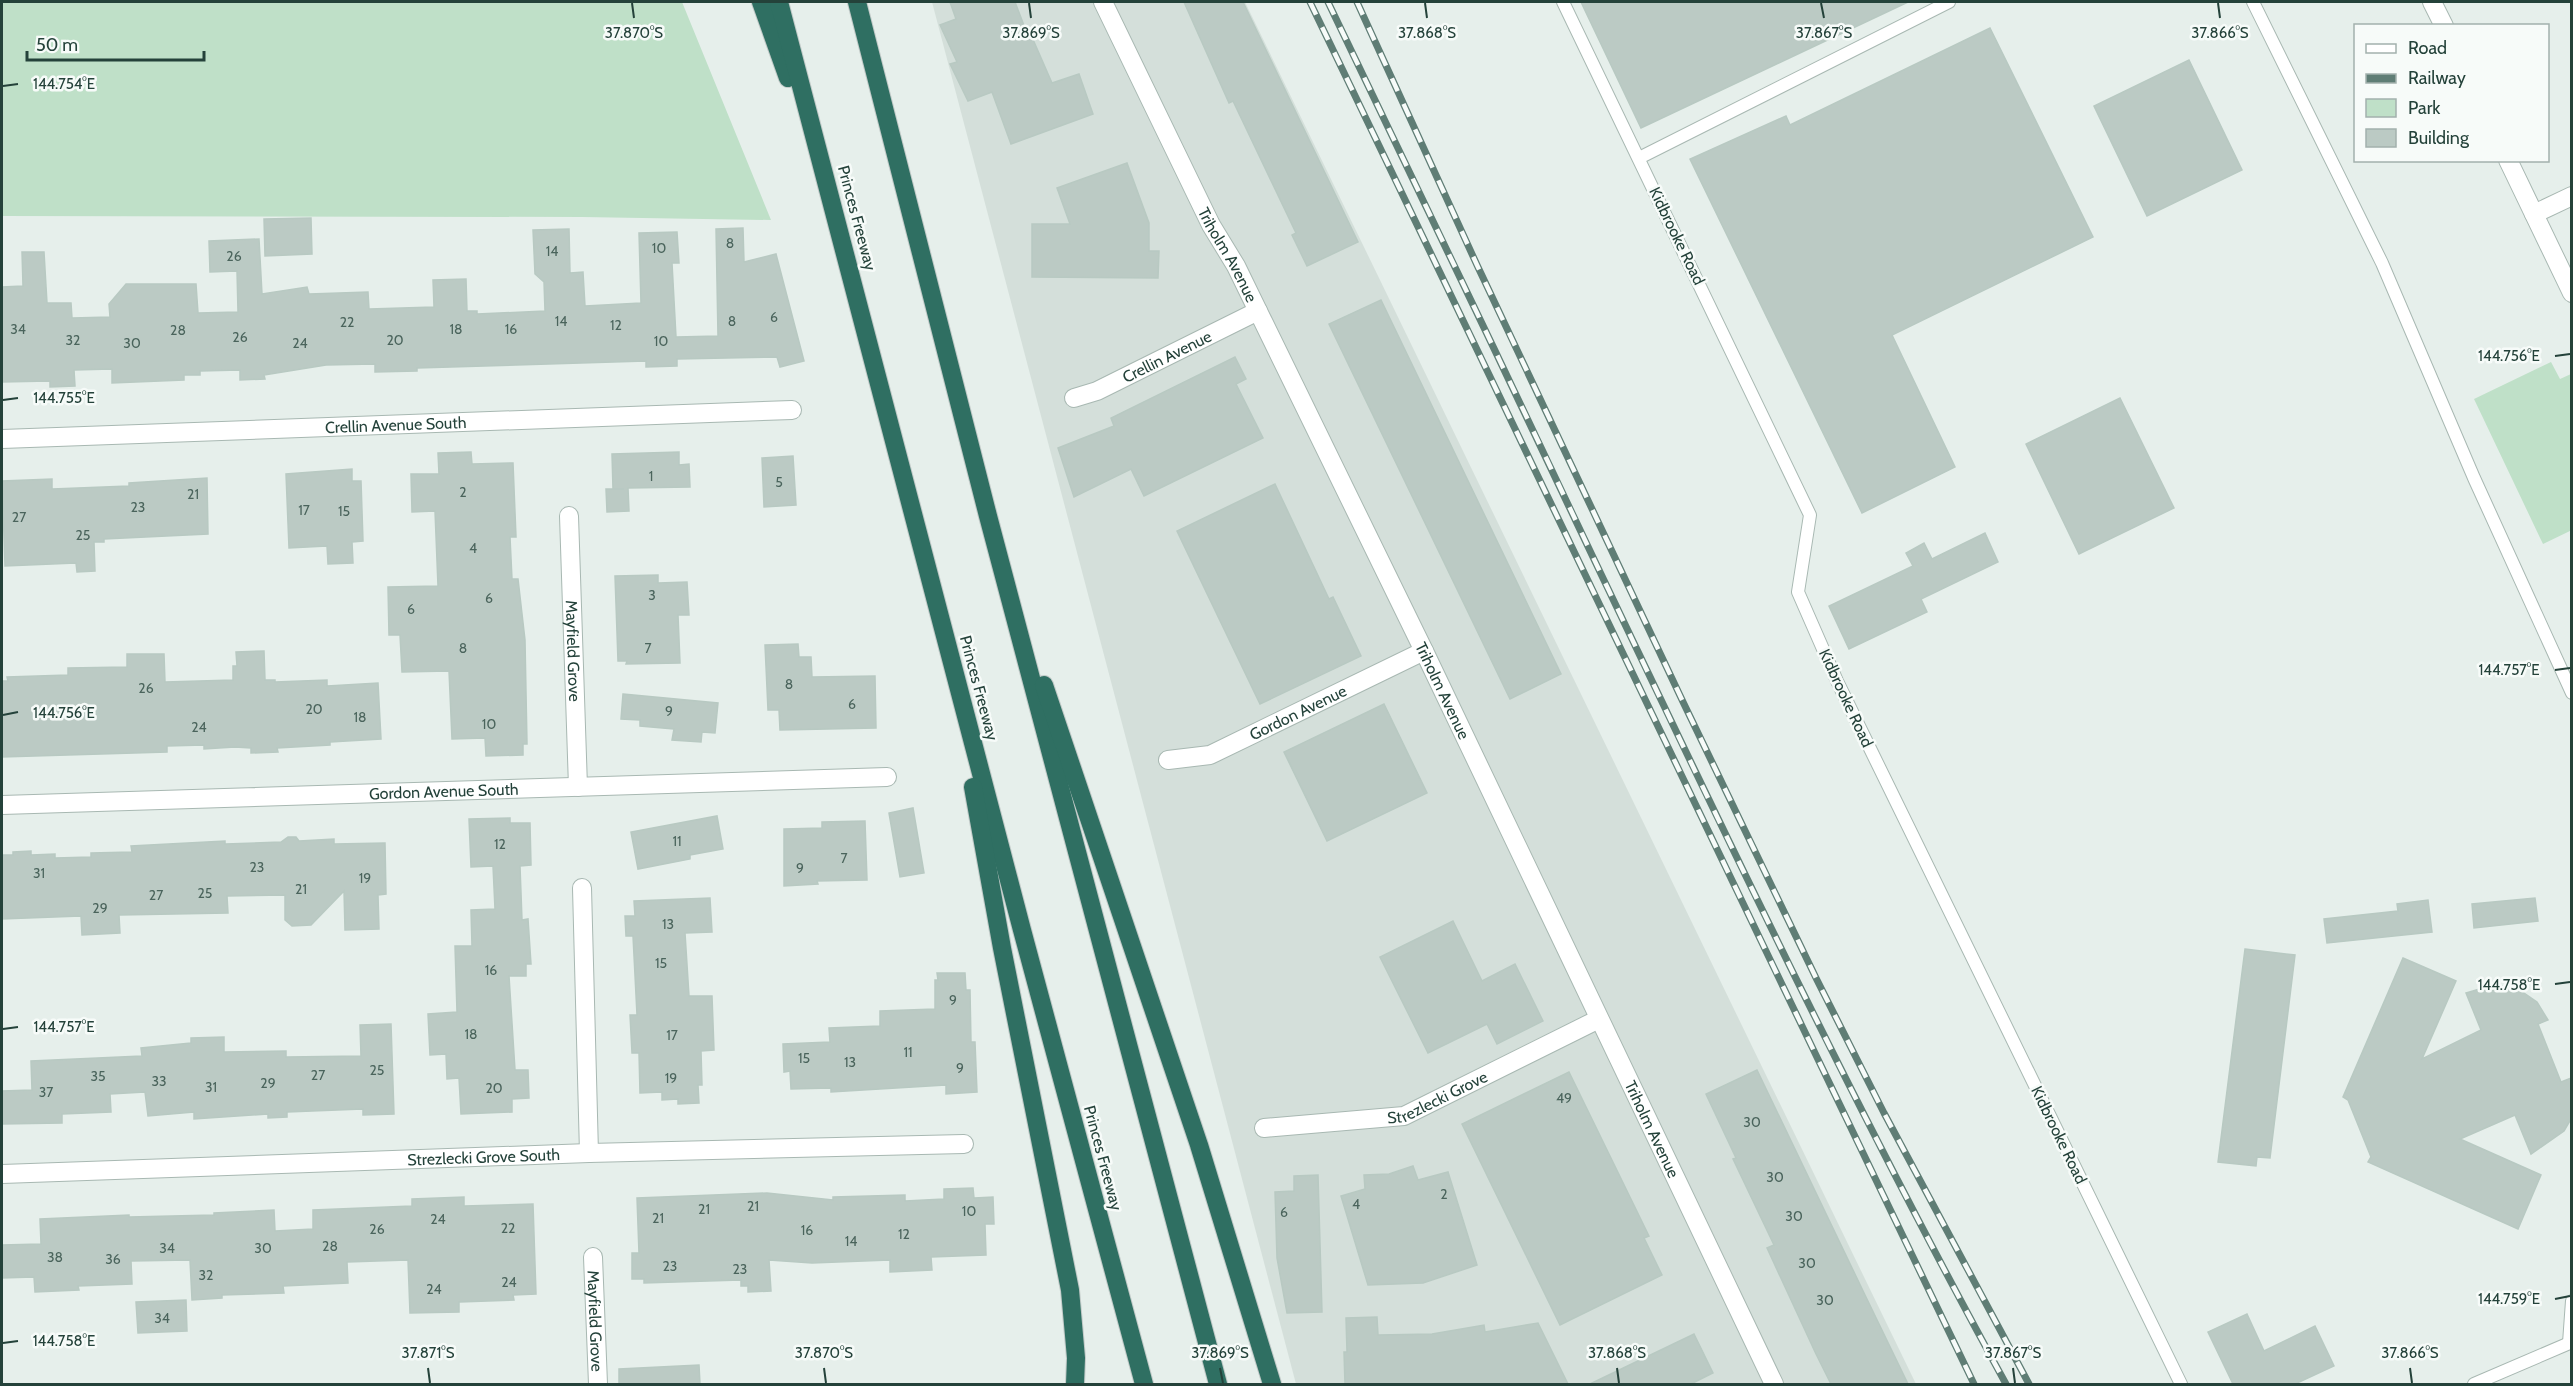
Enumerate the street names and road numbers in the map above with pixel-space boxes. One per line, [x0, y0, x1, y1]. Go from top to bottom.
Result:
street label: Princes Freeway [834, 163, 880, 273]
street label: Kidbrooke Road [1645, 184, 1709, 288]
street label: Triholm Avenue [1194, 204, 1262, 305]
street label: Crellin Avenue [1119, 326, 1215, 386]
street label: Crellin Avenue South [325, 412, 467, 437]
street label: Mayfield Grove [562, 600, 585, 702]
street label: Princes Freeway [956, 633, 1002, 743]
street label: Triholm Avenue [1412, 639, 1474, 742]
street label: Kidbrooke Road [1815, 646, 1877, 750]
street label: Gordon Avenue [1246, 681, 1349, 744]
street label: Gordon Avenue South [369, 779, 519, 803]
street label: Strezlecki Grove [1386, 1067, 1490, 1127]
street label: Triholm Avenue [1621, 1077, 1684, 1181]
street label: Kidbrooke Road [2027, 1083, 2091, 1187]
street label: Princes Freeway [1080, 1103, 1126, 1213]
street label: Strezlecki Grove South [407, 1145, 560, 1169]
street label: Mayfield Grove [584, 1270, 607, 1372]

